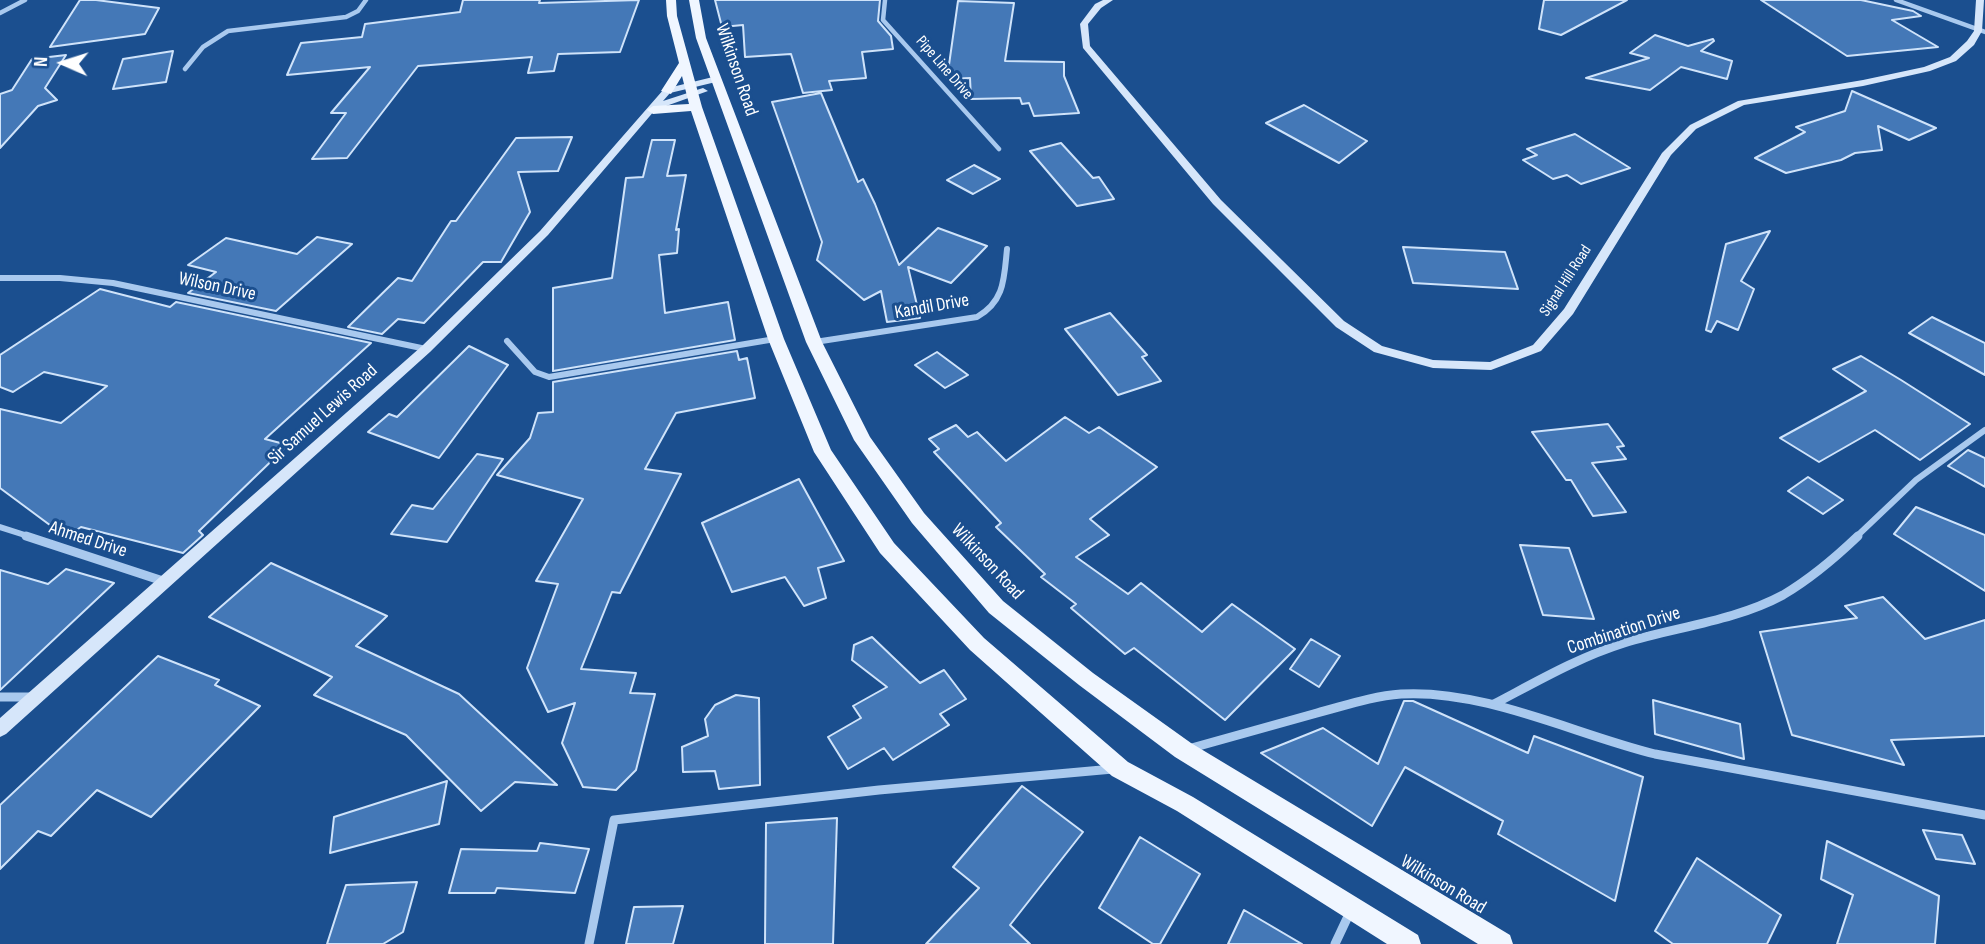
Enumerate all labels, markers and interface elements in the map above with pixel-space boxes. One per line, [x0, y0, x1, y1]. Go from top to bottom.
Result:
street label: Wilkinson Road [710, 21, 762, 119]
north arrow [28, 28, 98, 98]
street label: Pipe Line Drive [911, 32, 977, 104]
text: N [30, 56, 53, 68]
street label: Signal Hill Road [1536, 242, 1596, 320]
street label: Wilson Drive [176, 268, 258, 306]
street label: Kandil Drive [893, 289, 971, 325]
street label: Sir Samuel Lewis Road [263, 360, 383, 470]
street label: Ahmed Drive [46, 517, 130, 563]
street label: Wilkinson Road [946, 519, 1028, 605]
street label: Combination Drive [1565, 602, 1683, 660]
street label: Wilkinson Road [1396, 851, 1490, 919]

